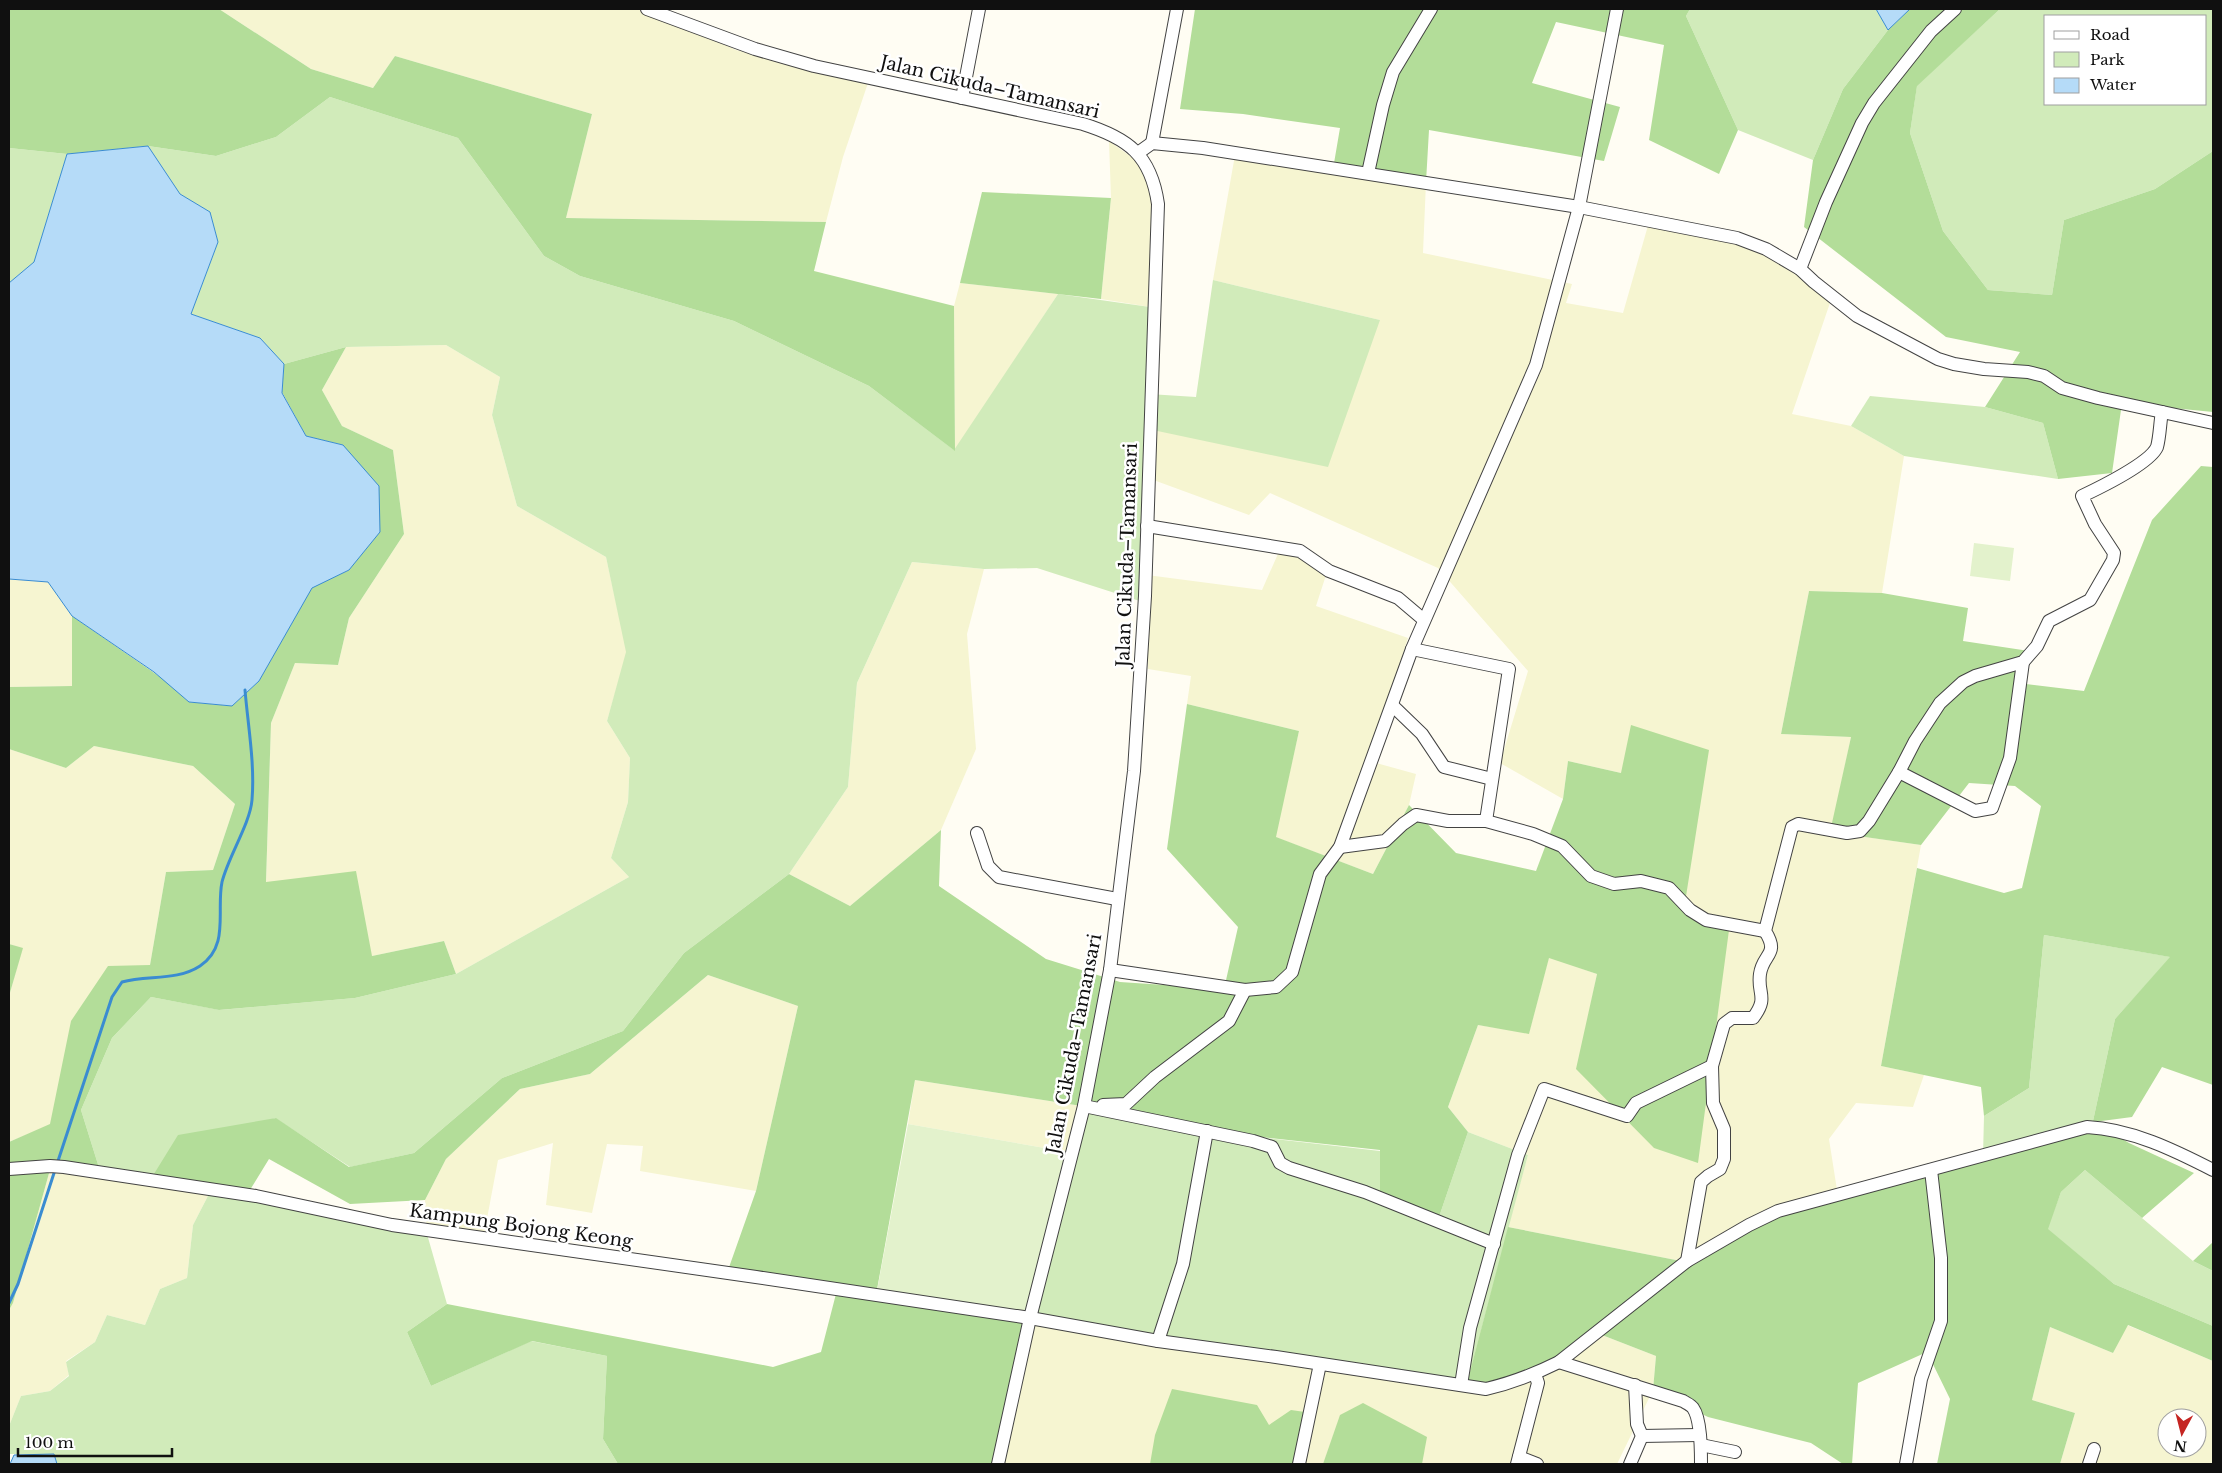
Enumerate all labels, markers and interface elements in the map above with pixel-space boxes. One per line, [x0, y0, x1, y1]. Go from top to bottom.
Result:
legend [2044, 15, 2207, 105]
text: Road [2090, 25, 2130, 44]
text: Park [2090, 50, 2126, 69]
street label: Jalan Cikuda–Tamansari [876, 51, 1102, 123]
text: Water [2089, 75, 2137, 94]
street label: Jalan Cikuda–Tamansari [1112, 442, 1142, 670]
street label: Jalan Cikuda–Tamansari [1041, 932, 1106, 1158]
street label: Kampung Bojong Keong [408, 1199, 634, 1253]
north arrow [2157, 1408, 2207, 1458]
scale bar [18, 1426, 171, 1458]
text: 100 m [25, 1433, 74, 1452]
text: N [2173, 1436, 2188, 1456]

